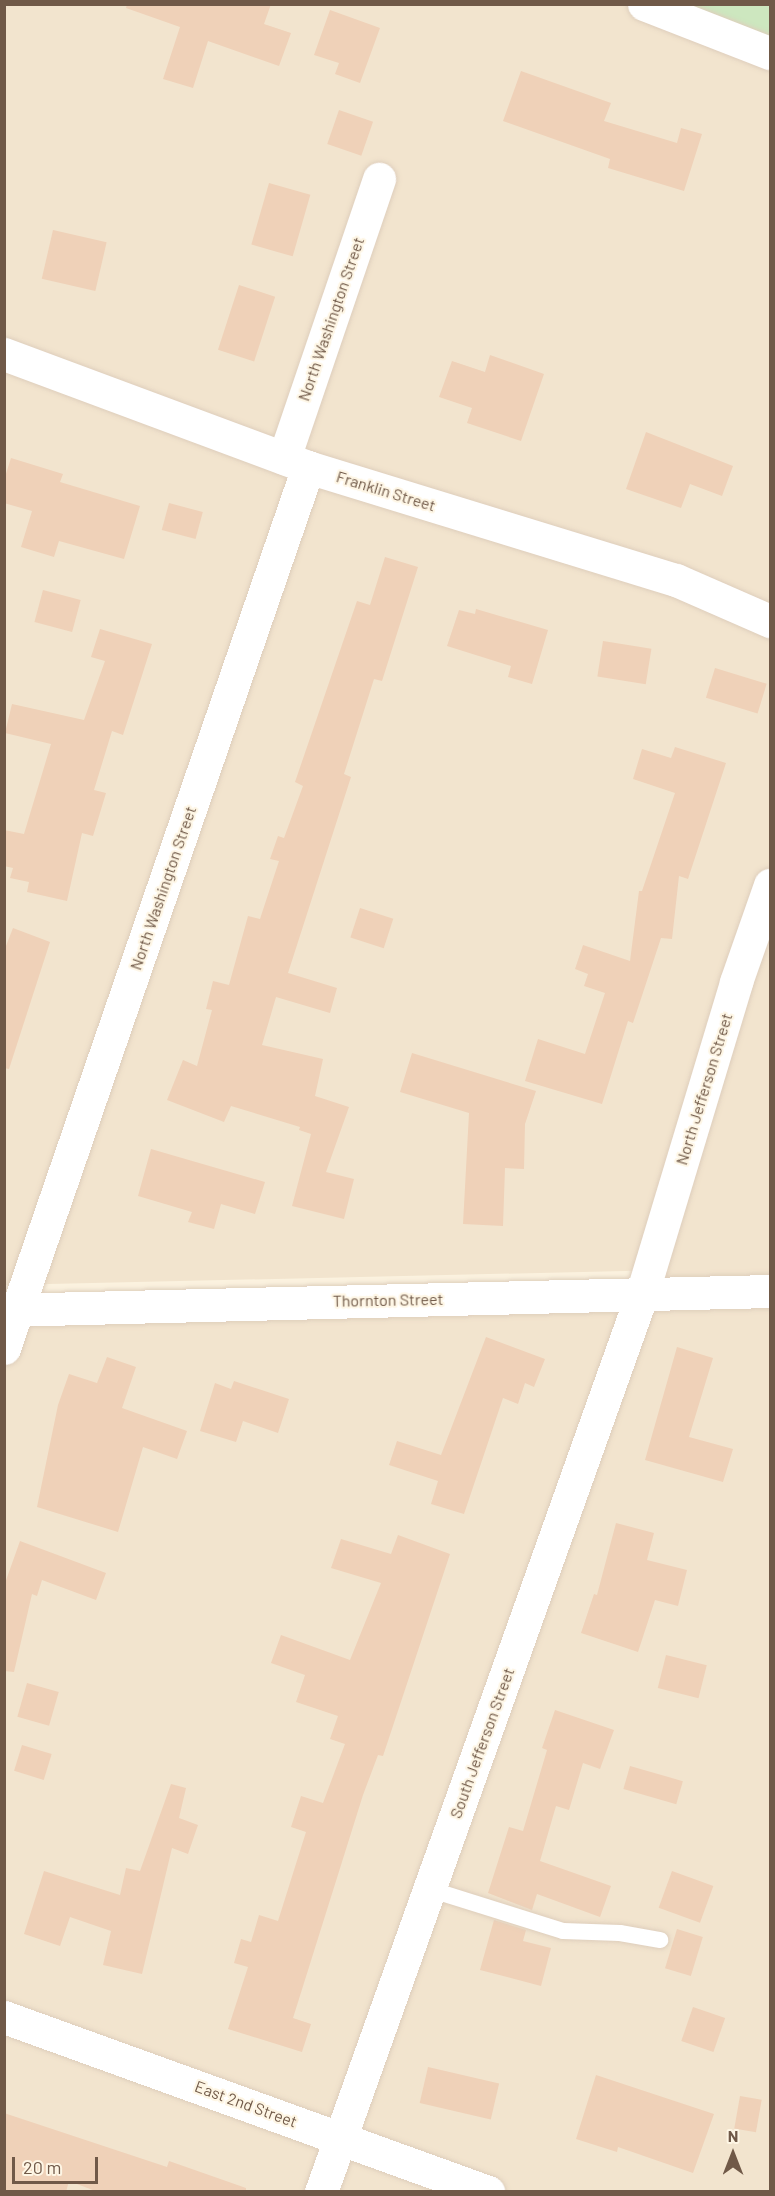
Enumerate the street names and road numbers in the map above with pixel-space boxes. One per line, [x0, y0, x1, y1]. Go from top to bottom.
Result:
street label: North Washington Street [294, 235, 368, 403]
street label: Franklin Street [334, 467, 438, 515]
street label: North Washington Street [126, 804, 200, 972]
street label: North Jefferson Street [672, 1011, 736, 1167]
street label: Thornton Street [333, 1289, 443, 1311]
street label: South Jefferson Street [446, 1665, 518, 1821]
street label: East 2nd Street [192, 2077, 300, 2131]

